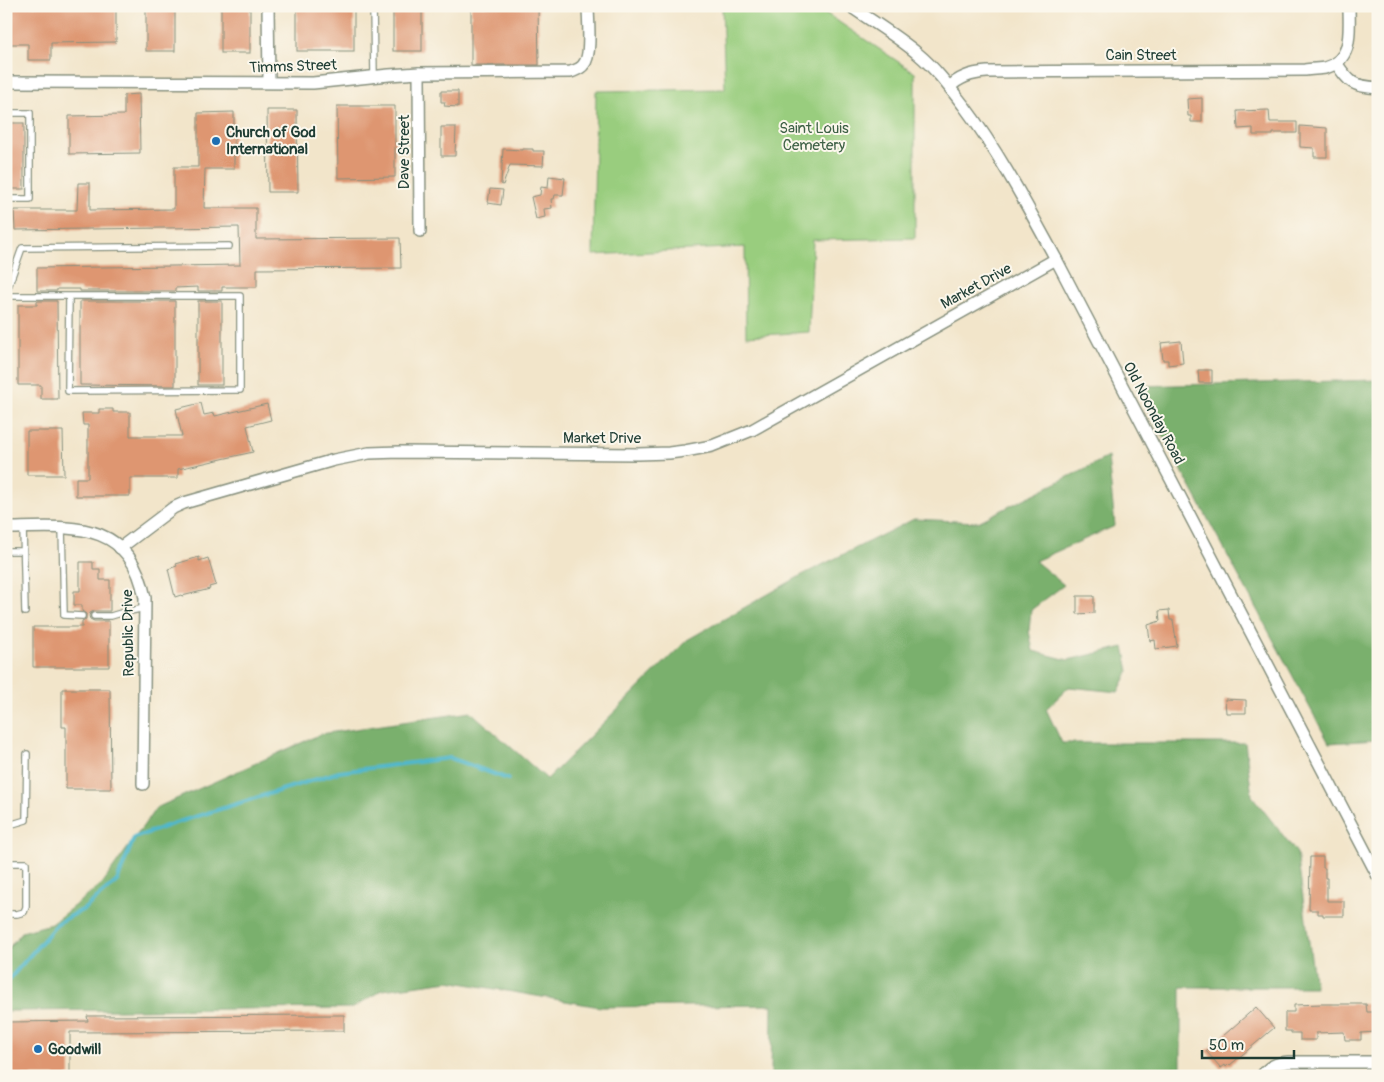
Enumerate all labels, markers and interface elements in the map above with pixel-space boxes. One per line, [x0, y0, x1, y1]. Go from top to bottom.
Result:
street label: Cain Street [1105, 46, 1178, 65]
street label: Timms Street [249, 55, 338, 78]
street label: Dave Street [395, 114, 414, 189]
park label: Saint Louis Cemetery [779, 119, 849, 155]
place label: Church of God International [226, 123, 316, 159]
marker: Church of God International [210, 135, 222, 147]
street label: Market Drive [937, 259, 1016, 314]
street label: Old Noonday Road [1119, 359, 1189, 468]
street label: Market Drive [563, 429, 642, 448]
street label: Republic Drive [118, 589, 139, 677]
scale bar [1202, 1027, 1294, 1059]
text: 50 m [1209, 1036, 1244, 1055]
place label: Goodwill [48, 1040, 101, 1059]
marker: Goodwill [32, 1043, 44, 1055]

